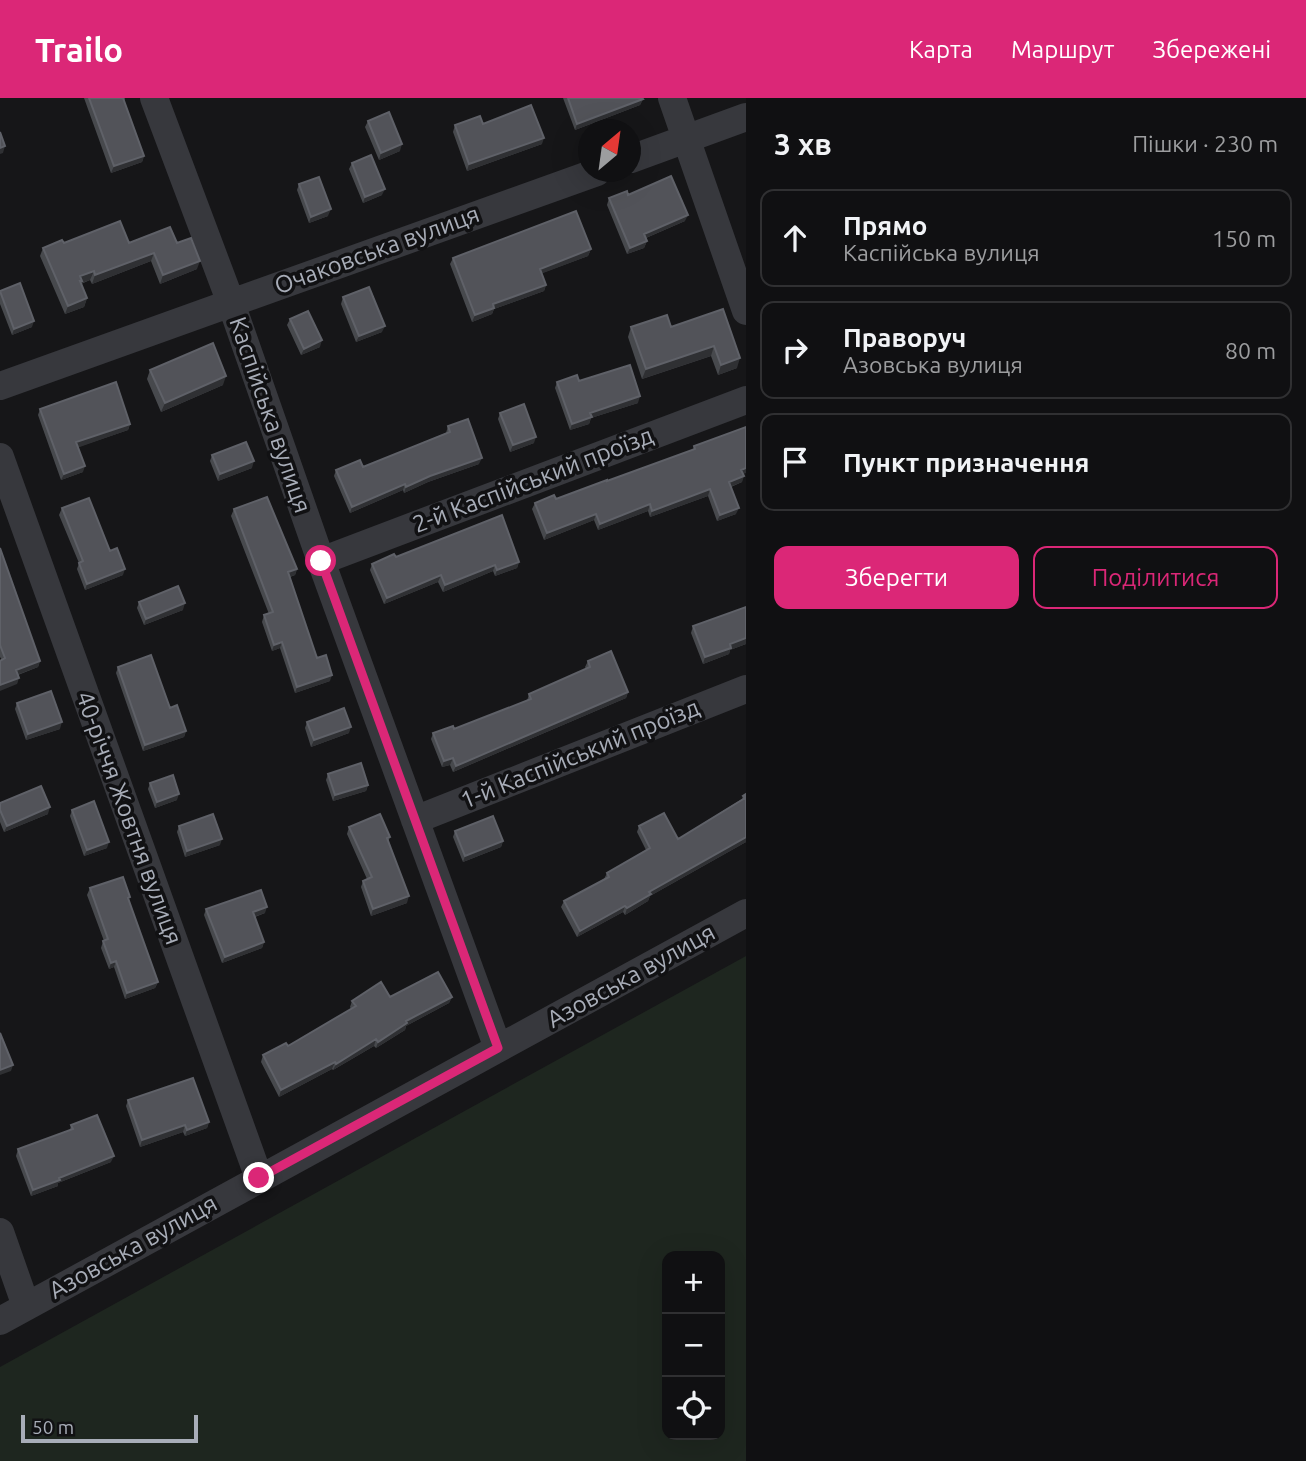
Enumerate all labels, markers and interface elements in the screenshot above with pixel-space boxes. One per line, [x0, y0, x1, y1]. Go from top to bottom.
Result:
text: Trailo [35, 31, 123, 68]
text: Карта [909, 36, 973, 63]
text: Маршрут [1011, 36, 1114, 63]
text: Збережені [1152, 36, 1271, 63]
north arrow [578, 119, 641, 182]
text: 3 хв [774, 127, 832, 161]
text: Пішки · 230 m [1132, 131, 1278, 156]
street label: Очаковська вулиця [271, 200, 483, 299]
text: Прямо [843, 211, 927, 240]
icon: ahead [776, 219, 814, 257]
text: 150 m [1212, 226, 1276, 251]
text: Каспійська вулиця [843, 240, 1040, 265]
street label: Каспійська вулиця [224, 313, 317, 516]
text: Праворуч [843, 323, 966, 352]
icon: right [776, 331, 814, 369]
text: 80 m [1225, 338, 1276, 363]
text: Азовська вулиця [843, 352, 1023, 377]
street label: 2-й Каспійський проїзд [409, 421, 657, 538]
icon: arrive [776, 443, 814, 481]
text: Пункт призначення [843, 448, 1089, 477]
route start [305, 545, 336, 576]
button: Зберегти [774, 546, 1019, 609]
button: Поділитися [1033, 546, 1278, 609]
street label: 40-річчя Жовтня вулиця [71, 687, 188, 948]
street label: 1-й Каспійський проїзд [456, 693, 703, 814]
street label: Азовська вулиця [542, 918, 719, 1033]
route end [243, 1162, 274, 1193]
street label: Азовська вулиця [44, 1189, 221, 1304]
map controls [662, 1251, 725, 1440]
button: + [662, 1251, 725, 1314]
button: − [662, 1314, 725, 1377]
button: locate [662, 1377, 725, 1440]
scale bar [21, 1412, 198, 1444]
text: 50 m [32, 1416, 74, 1438]

